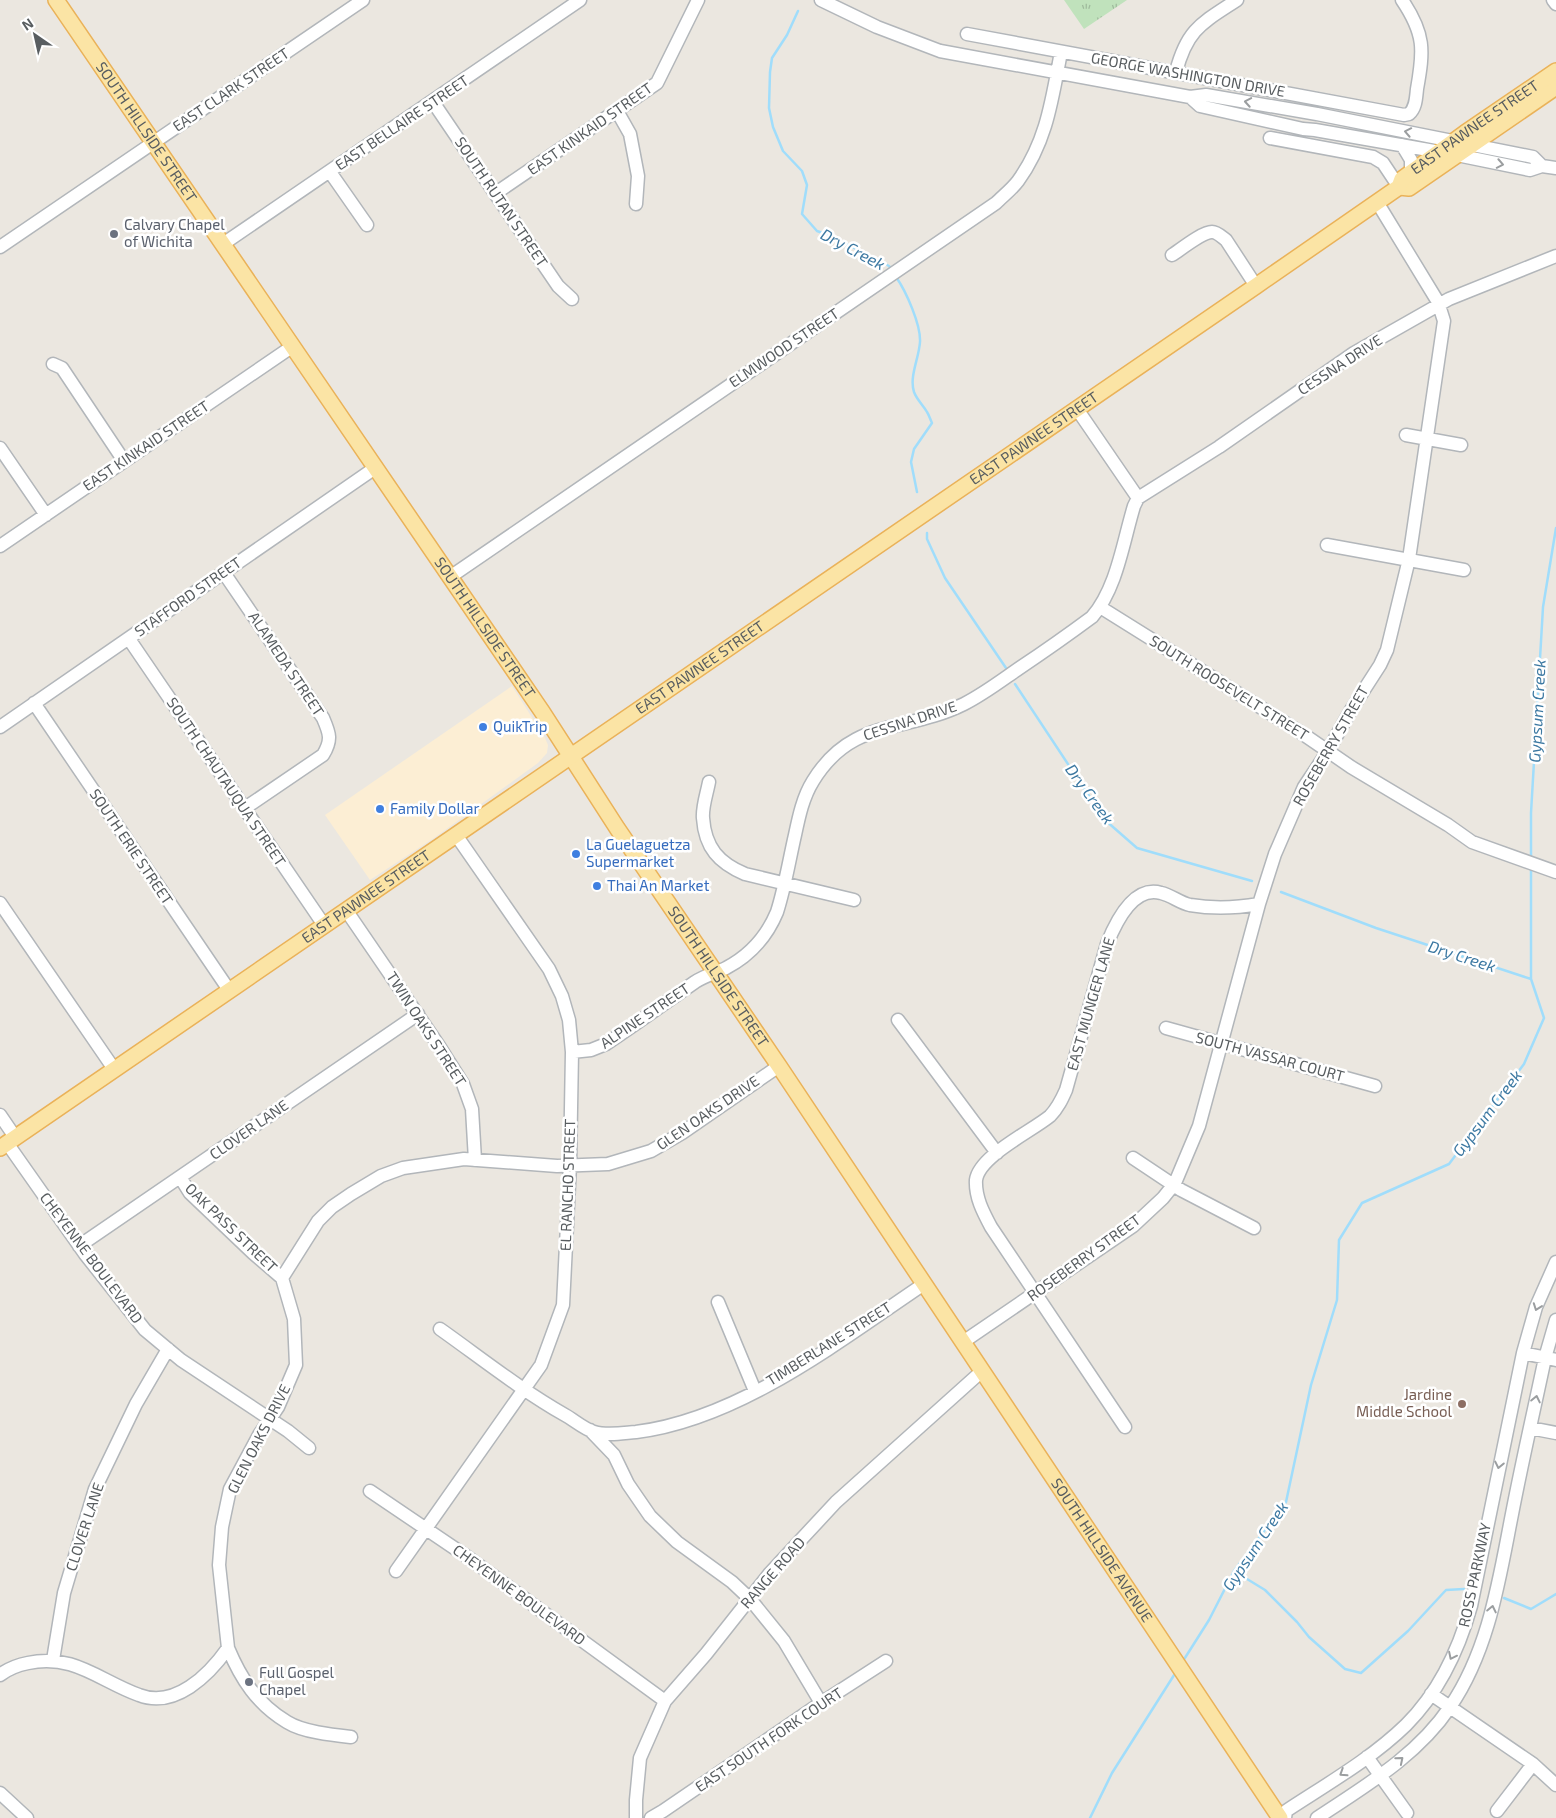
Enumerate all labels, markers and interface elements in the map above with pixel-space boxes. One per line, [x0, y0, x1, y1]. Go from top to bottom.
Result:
north arrow [10, 10, 60, 60]
text: N [19, 14, 36, 34]
street label: EAST CLARK STREET [169, 43, 292, 135]
street label: GEORGE WASHINGTON DRIVE [1090, 48, 1287, 100]
street label: SOUTH HILLSIDE STREET [93, 58, 201, 205]
street label: EAST BELLAIRE STREET [331, 71, 472, 174]
street label: EAST PAWNEE STREET [1407, 75, 1542, 178]
street label: EAST KINKAID STREET [523, 78, 656, 178]
one-way arrow [1243, 98, 1252, 108]
one-way arrow [1403, 127, 1412, 137]
street label: SOUTH RUTAN STREET [452, 133, 552, 270]
one-way arrow [1495, 159, 1504, 169]
place label: Calvary Chapel of Wichita [124, 215, 225, 250]
water label: Dry Creek [817, 224, 889, 274]
marker: Calvary Chapel of Wichita [108, 228, 120, 240]
street label: ELMWOOD STREET [725, 304, 842, 391]
street label: CESSNA DRIVE [1294, 330, 1385, 398]
street label: EAST PAWNEE STREET [966, 387, 1101, 488]
street label: EAST KINKAID STREET [79, 396, 212, 494]
street label: STAFFORD STREET [131, 552, 244, 640]
street label: SOUTH HILLSIDE STREET [431, 553, 540, 701]
street label: ALAMEDA STREET [245, 608, 329, 719]
street label: EAST PAWNEE STREET [632, 616, 767, 717]
street label: SOUTH ROOSEVELT STREET [1147, 631, 1313, 744]
water label: Gypsum Creek [1524, 659, 1550, 763]
street label: ROSEBERRY STREET [1288, 682, 1372, 809]
street label: SOUTH CHAUTAUQUA STREET [163, 694, 290, 870]
street label: CESSNA DRIVE [861, 696, 959, 744]
place label: QuikTrip [493, 717, 547, 736]
marker: QuikTrip [477, 721, 489, 733]
water label: Dry Creek [1061, 760, 1119, 828]
street label: SOUTH ERIE STREET [86, 785, 177, 908]
place label: Family Dollar [390, 799, 480, 817]
marker: Family Dollar [374, 803, 386, 815]
place label: La Guelaguetza Supermarket [586, 835, 691, 870]
street label: EAST PAWNEE STREET [298, 845, 434, 946]
marker: La Guelaguetza Supermarket [570, 848, 582, 860]
place label: Thai An Market [607, 876, 710, 894]
marker: Thai An Market [591, 880, 603, 892]
street label: SOUTH HILLSIDE STREET [665, 902, 773, 1050]
street label: EAST MUNGER LANE [1062, 935, 1118, 1073]
water label: Dry Creek [1426, 936, 1498, 976]
street label: TWIN OAKS STREET [383, 968, 471, 1089]
street label: ALPINE STREET [596, 978, 693, 1052]
street label: SOUTH VASSAR COURT [1194, 1028, 1347, 1085]
water label: Gypsum Creek [1448, 1066, 1526, 1160]
street label: GLEN OAKS DRIVE [653, 1071, 762, 1153]
street label: CLOVER LANE [206, 1095, 291, 1163]
street label: EL RANCHO STREET [556, 1118, 578, 1251]
street label: OAK PASS STREET [182, 1179, 282, 1276]
street label: CHEYENNE BOULEVARD [37, 1188, 147, 1326]
street label: ROSEBERRY STREET [1023, 1210, 1144, 1304]
street label: TIMBERLANE STREET [763, 1297, 895, 1389]
one-way arrow [1533, 1302, 1543, 1311]
street label: GLEN OAKS DRIVE [223, 1381, 293, 1496]
place label: Jardine Middle School [1356, 1385, 1453, 1420]
one-way arrow [1531, 1394, 1541, 1403]
marker: Jardine Middle School [1456, 1398, 1468, 1410]
one-way arrow [1494, 1461, 1504, 1469]
street label: SOUTH HILLSIDE AVENUE [1048, 1474, 1157, 1625]
street label: CLOVER LANE [61, 1480, 107, 1573]
water label: Gypsum Creek [1218, 1498, 1292, 1594]
street label: ROSS PARKWAY [1454, 1521, 1494, 1629]
street label: RANGE ROAD [736, 1533, 808, 1612]
street label: CHEYENNE BOULEVARD [450, 1540, 589, 1648]
one-way arrow [1486, 1605, 1497, 1614]
one-way arrow [1449, 1651, 1459, 1660]
place label: Full Gospel Chapel [259, 1663, 335, 1698]
marker: Full Gospel Chapel [243, 1676, 255, 1688]
street label: EAST SOUTH FORK COURT [691, 1683, 846, 1795]
one-way arrow [1395, 1757, 1404, 1766]
one-way arrow [1340, 1767, 1349, 1776]

